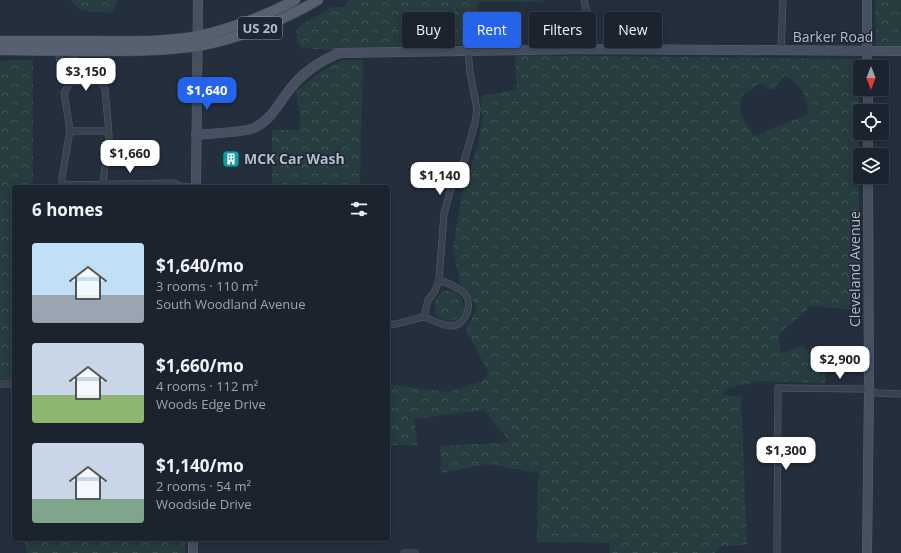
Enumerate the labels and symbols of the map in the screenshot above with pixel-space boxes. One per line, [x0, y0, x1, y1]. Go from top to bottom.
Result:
road number: US 20 [238, 17, 282, 39]
street label: Barker Road [793, 27, 873, 46]
pin: $3,150 [53, 58, 119, 92]
north arrow [853, 60, 889, 96]
pin: $1,640 [174, 77, 240, 111]
pin: $1,660 [97, 140, 163, 174]
building icon: MCK Car Wash [221, 149, 241, 169]
place label: MCK Car Wash [244, 149, 345, 168]
pin: $1,140 [407, 162, 473, 196]
street label: Cleveland Avenue [845, 211, 864, 327]
pin: $2,900 [807, 346, 873, 380]
pin: $1,300 [753, 437, 819, 471]

